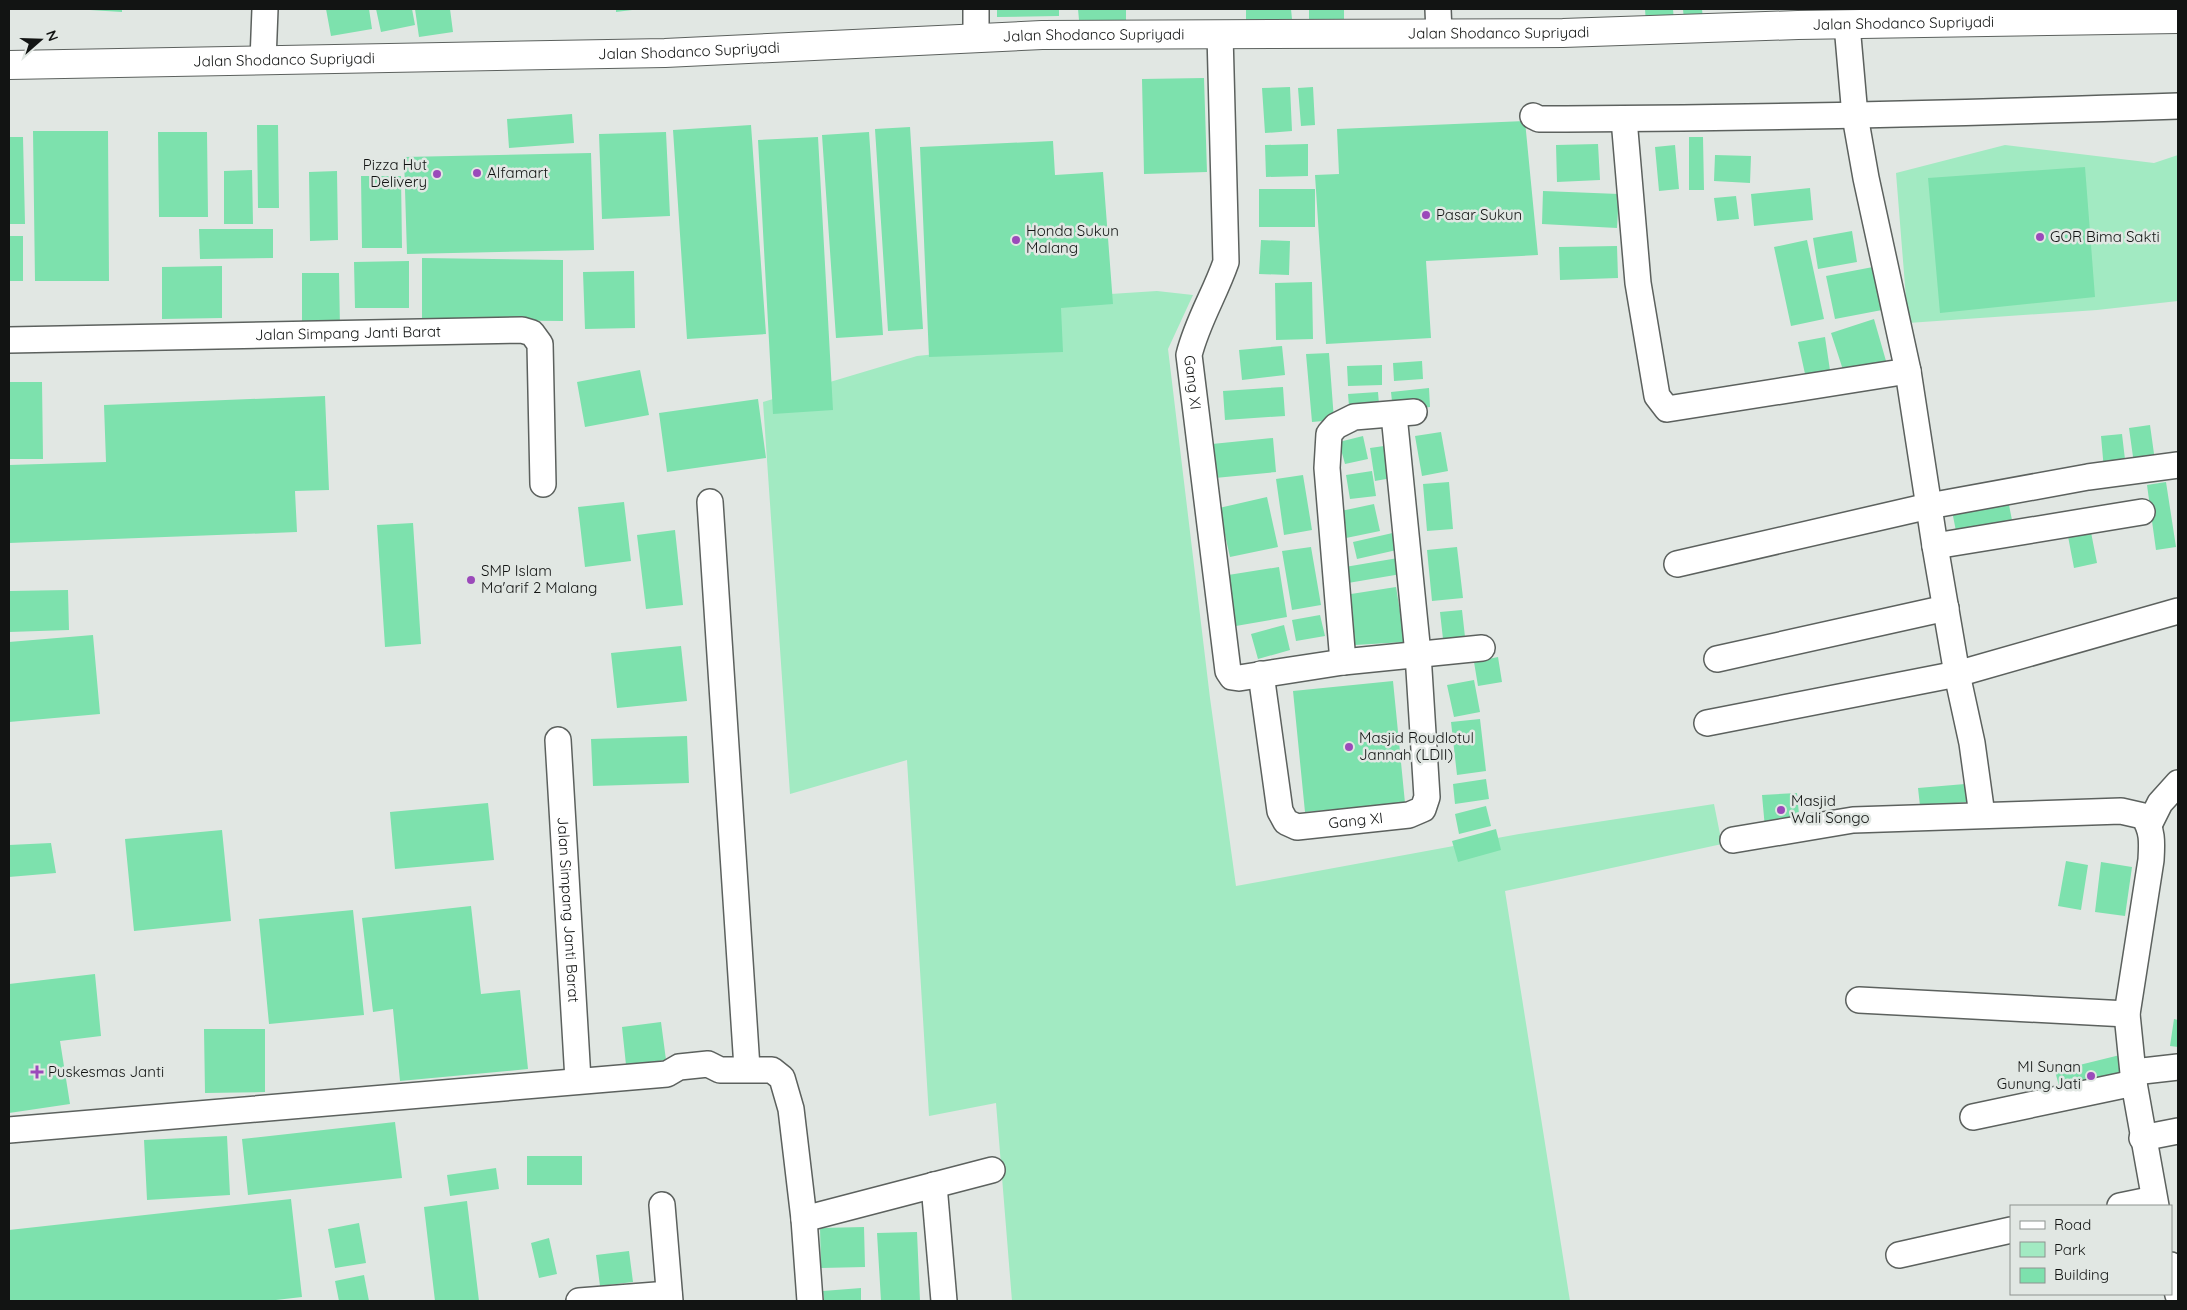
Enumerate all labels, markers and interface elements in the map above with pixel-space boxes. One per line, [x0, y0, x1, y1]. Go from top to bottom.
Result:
street label: Jalan Shodanco Supriyadi [1812, 12, 1994, 34]
north arrow [15, 15, 65, 65]
street label: Jalan Shodanco Supriyadi [1407, 22, 1590, 43]
street label: Jalan Shodanco Supriyadi [1002, 24, 1184, 46]
text: N [42, 28, 62, 43]
street label: Jalan Shodanco Supriyadi [598, 38, 780, 63]
street label: Jalan Shodanco Supriyadi [193, 48, 375, 71]
place label: Pizza Hut Delivery [363, 155, 427, 191]
place label: Alfamart [487, 163, 548, 182]
marker: Alfamart [471, 167, 483, 179]
marker: Pizza Hut Delivery [431, 168, 443, 180]
place label: Pasar Sukun [1436, 205, 1522, 224]
marker: Pasar Sukun [1420, 209, 1432, 221]
place label: Honda Sukun Malang [1026, 221, 1119, 257]
place label: GOR Bima Sakti [2050, 227, 2160, 246]
marker: GOR Bima Sakti [2034, 231, 2046, 243]
marker: Honda Sukun Malang [1010, 234, 1022, 246]
street label: Jalan Simpang Janti Barat [255, 322, 441, 344]
street label: Gang XI [1180, 354, 1206, 411]
place label: SMP Islam Ma'arif 2 Malang [481, 561, 597, 597]
marker: SMP Islam Ma'arif 2 Malang [465, 574, 477, 586]
place label: Masjid Roudlotul Jannah (LDII) [1359, 728, 1474, 764]
marker: Masjid Roudlotul Jannah (LDII) [1343, 741, 1355, 753]
place label: Masjid Wali Songo [1791, 791, 1869, 827]
marker: Masjid Wali Songo [1775, 804, 1787, 816]
street label: Gang XI [1327, 808, 1384, 833]
street label: Jalan Simpang Janti Barat [554, 816, 583, 1003]
place label: MI Sunan Gunung Jati [1997, 1057, 2081, 1093]
place label: Puskesmas Janti [48, 1062, 164, 1081]
marker: Puskesmas Janti [30, 1065, 44, 1079]
marker: MI Sunan Gunung Jati [2085, 1070, 2097, 1082]
legend [2010, 1205, 2172, 1295]
text: Road [2054, 1215, 2091, 1234]
text: Park [2054, 1240, 2086, 1259]
text: Building [2054, 1265, 2109, 1284]

